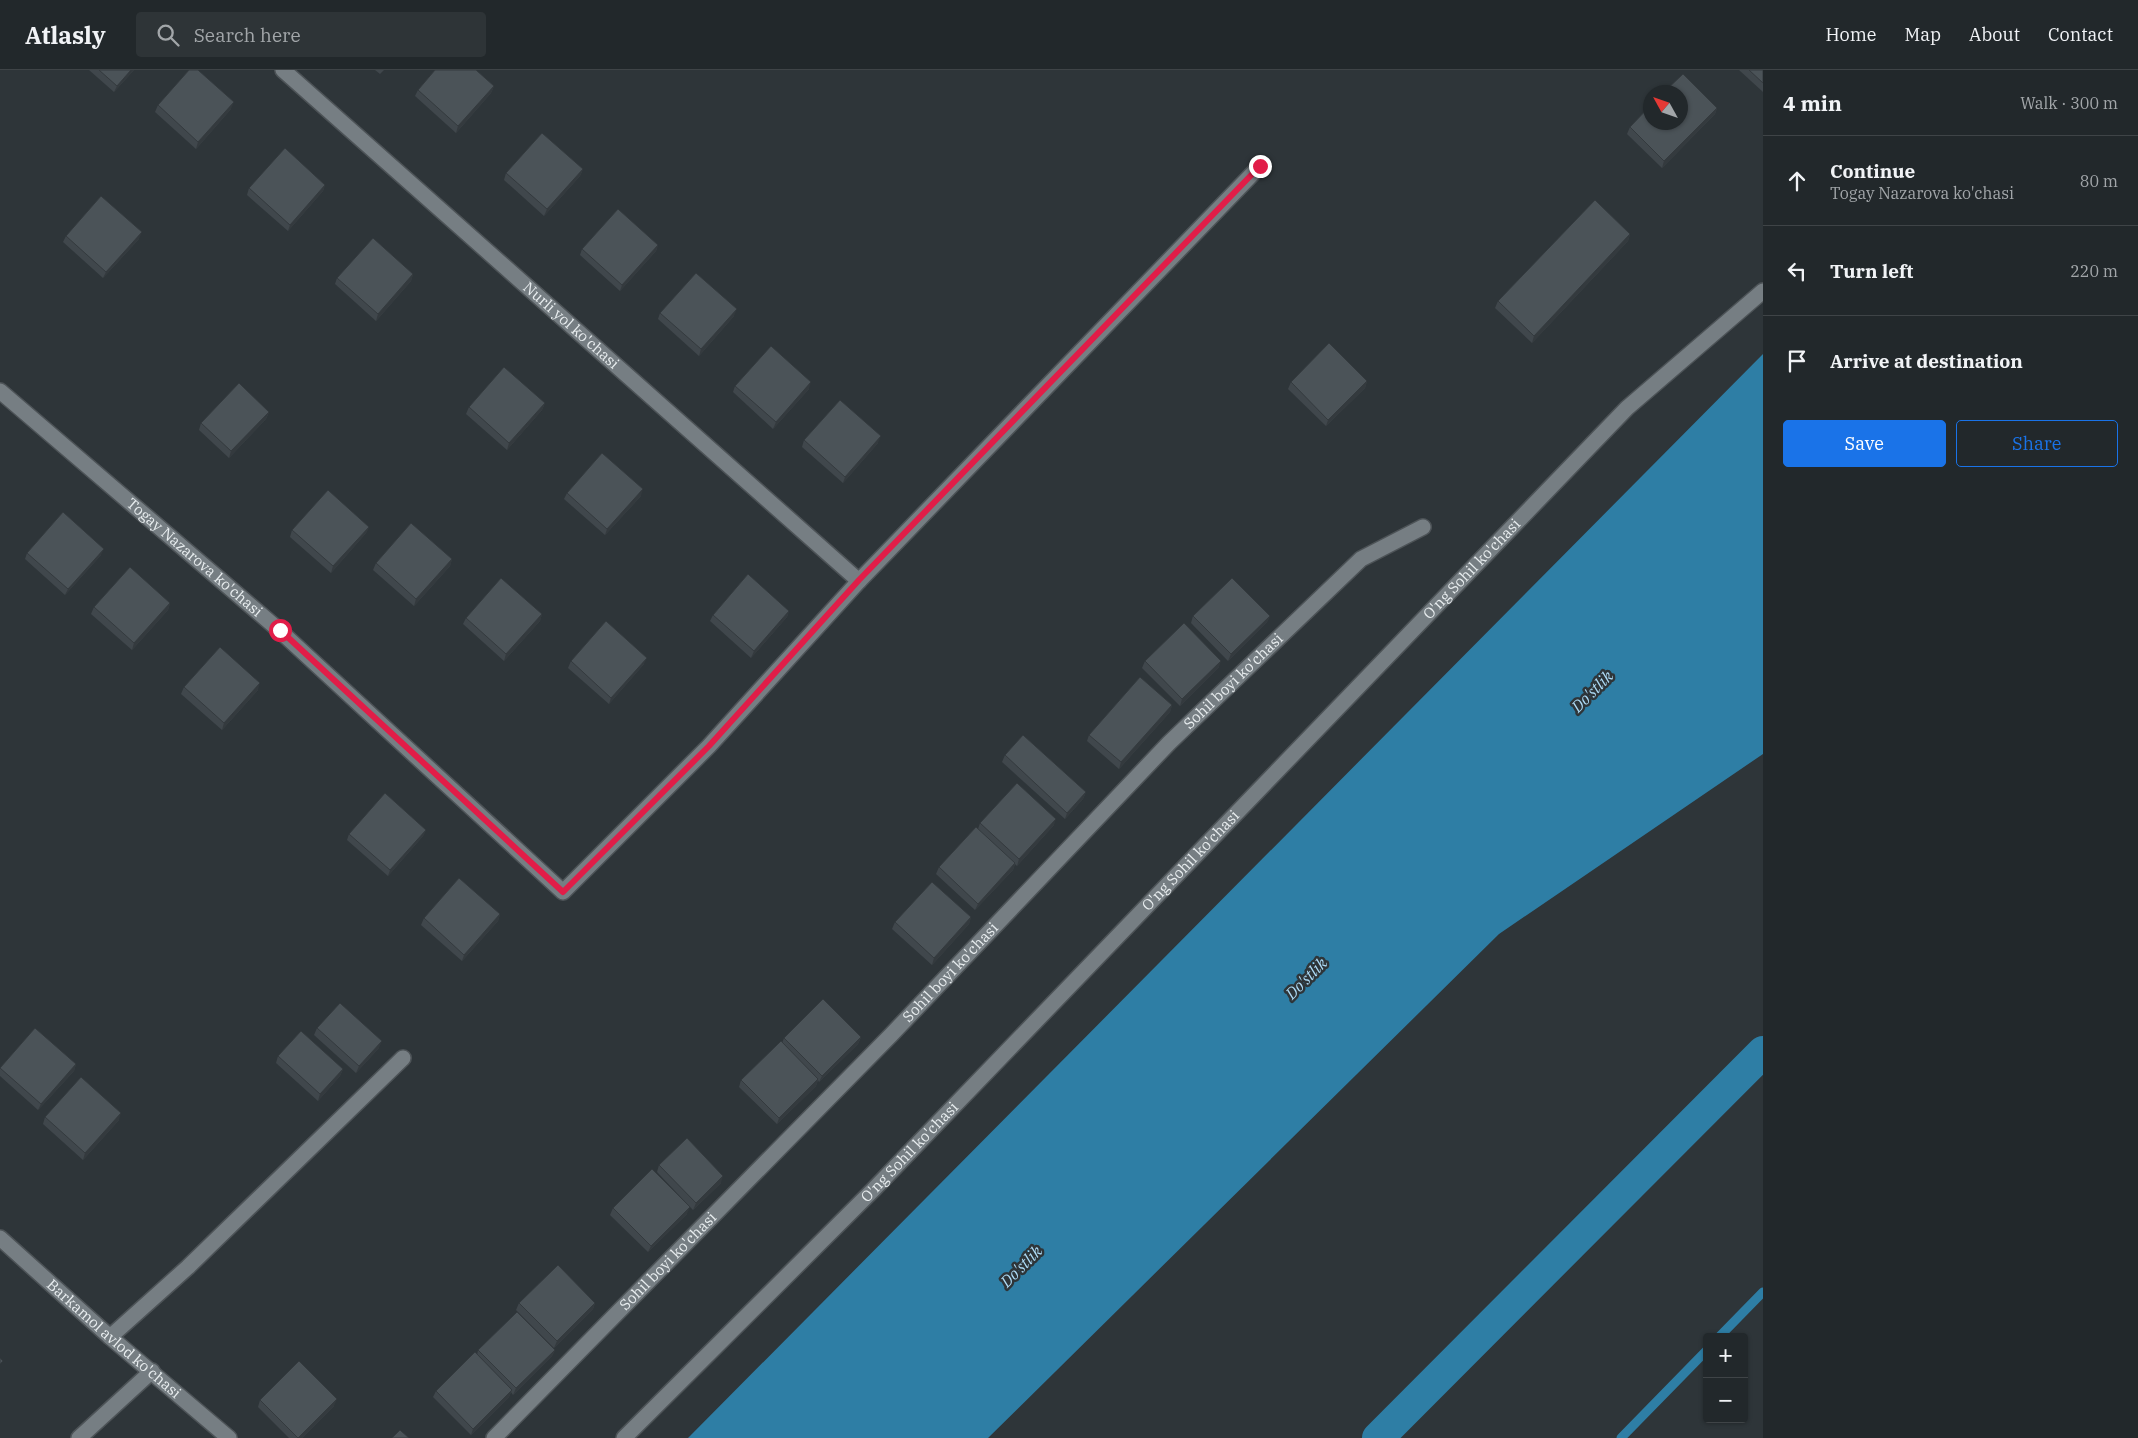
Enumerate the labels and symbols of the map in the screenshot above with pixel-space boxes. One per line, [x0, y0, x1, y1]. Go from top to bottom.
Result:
north arrow [1643, 85, 1688, 130]
route end [1249, 155, 1272, 178]
street label: Nurli yol ko'chasi [519, 277, 624, 373]
street label: Togay Nazarova ko'chasi [123, 494, 267, 621]
street label: O'ng Sohil ko'chasi [1419, 514, 1524, 623]
route start [269, 619, 292, 642]
street label: Sohil boyi ko'chasi [1179, 629, 1287, 733]
water label: Do'stlik [1566, 666, 1617, 717]
street label: O'ng Sohil ko'chasi [1137, 806, 1243, 914]
street label: Sohil boyi ko'chasi [898, 918, 1002, 1026]
water label: Do'stlik [1280, 953, 1331, 1004]
street label: O'ng Sohil ko'chasi [856, 1097, 962, 1206]
street label: Sohil boyi ko'chasi [615, 1208, 720, 1314]
water label: Do'stlik [995, 1241, 1046, 1292]
street label: Barkamol avlod ko'chasi [43, 1275, 185, 1402]

